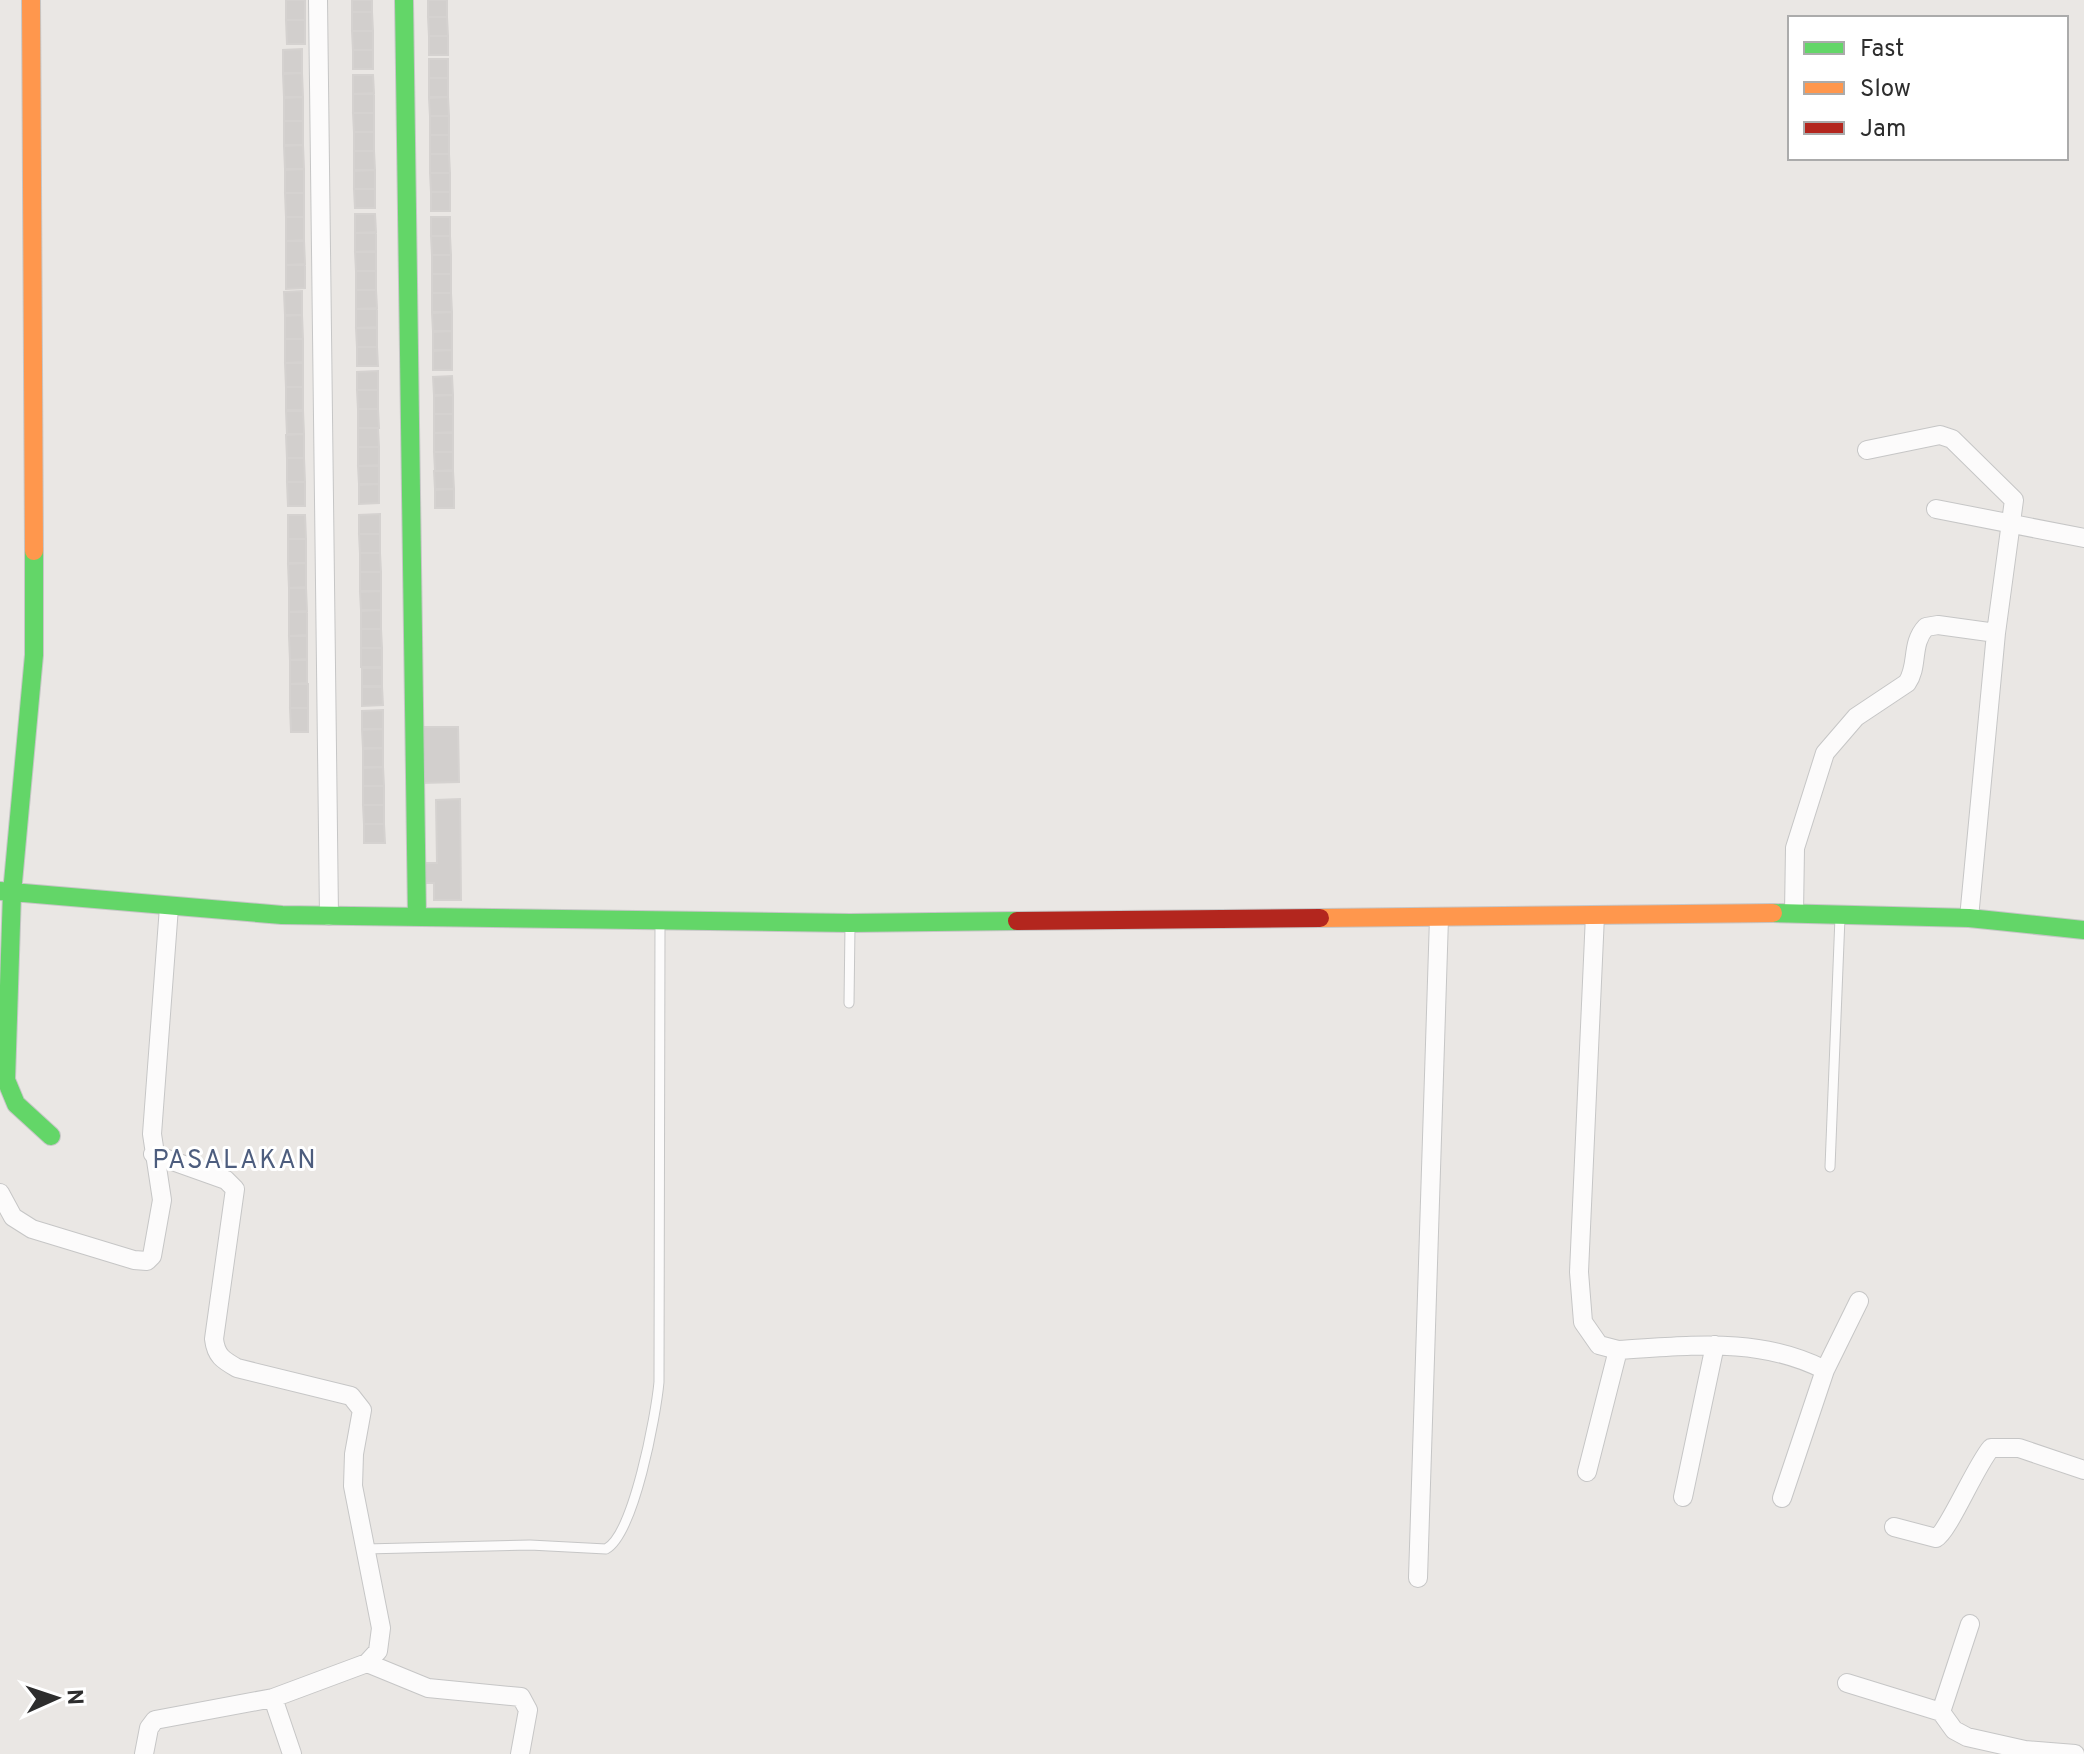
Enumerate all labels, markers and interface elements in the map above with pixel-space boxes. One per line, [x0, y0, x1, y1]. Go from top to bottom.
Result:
legend [1788, 16, 2068, 160]
text: Fast [1860, 35, 1904, 65]
text: Slow [1860, 75, 1911, 105]
text: Jam [1860, 115, 1906, 145]
district label: PASALAKAN [152, 1145, 318, 1178]
north arrow [16, 1658, 96, 1738]
text: N [60, 1688, 87, 1706]

